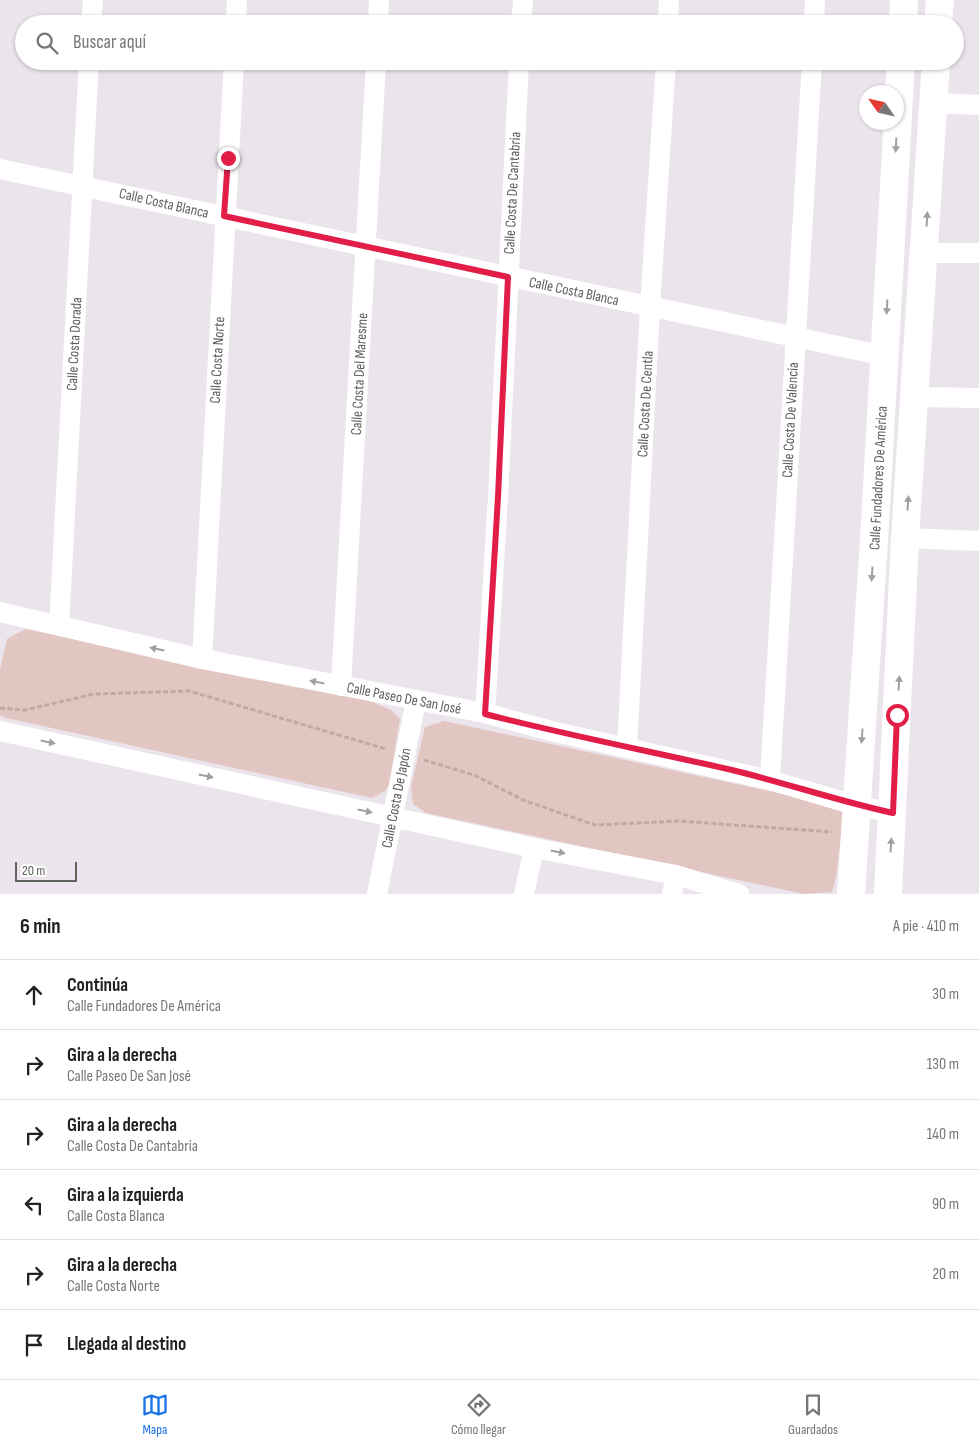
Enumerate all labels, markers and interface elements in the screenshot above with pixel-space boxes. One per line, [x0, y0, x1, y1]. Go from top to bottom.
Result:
search box [15, 15, 964, 70]
icon: search [33, 29, 61, 57]
text: Buscar aquí [73, 31, 146, 54]
north arrow [859, 85, 904, 130]
street label: Calle Costa De Cantabria [500, 131, 525, 255]
one-way arrow [892, 137, 900, 153]
route end [217, 147, 240, 170]
street label: Calle Costa Blanca [117, 184, 211, 223]
one-way arrow [924, 211, 932, 227]
street label: Calle Costa Blanca [527, 273, 621, 310]
street label: Calle Costa Dorada [63, 297, 86, 391]
one-way arrow [883, 299, 891, 315]
street label: Calle Costa Del Maresme [347, 312, 372, 436]
street label: Calle Costa Norte [206, 316, 229, 404]
street label: Calle Costa De Centla [633, 350, 658, 458]
street label: Calle Costa De Valencia [778, 361, 803, 478]
street label: Calle Fundadores De América [865, 405, 892, 551]
one-way arrow [904, 495, 912, 511]
one-way arrow [868, 566, 876, 582]
one-way arrow [150, 645, 165, 653]
one-way arrow [895, 675, 903, 691]
one-way arrow [308, 677, 324, 685]
street label: Calle Paseo De San José [345, 678, 463, 719]
route start [886, 704, 909, 727]
one-way arrow [858, 729, 866, 745]
one-way arrow [40, 738, 56, 746]
street label: Calle Costa De Japón [377, 746, 416, 850]
one-way arrow [199, 772, 214, 780]
one-way arrow [358, 807, 374, 815]
one-way arrow [887, 837, 895, 853]
one-way arrow [551, 849, 567, 857]
scale bar [15, 859, 78, 882]
text: 20 m [22, 862, 45, 879]
text: 6 min [20, 914, 61, 939]
text: A pie · 410 m [893, 917, 959, 936]
text: Continúa [67, 974, 128, 997]
icon: ahead [20, 981, 48, 1009]
text: 30 m [932, 985, 959, 1004]
text: Calle Fundadores De América [67, 997, 221, 1016]
text: Gira a la derecha [67, 1044, 177, 1067]
icon: right [20, 1051, 48, 1079]
text: 130 m [927, 1055, 959, 1074]
text: Calle Paseo De San José [67, 1067, 191, 1086]
text: Gira a la derecha [67, 1114, 177, 1137]
icon: right [20, 1121, 48, 1149]
text: 140 m [927, 1125, 959, 1144]
text: Calle Costa De Cantabria [67, 1137, 198, 1156]
text: Gira a la izquierda [67, 1184, 184, 1207]
icon: left [20, 1191, 48, 1219]
text: 90 m [932, 1195, 959, 1214]
text: Calle Costa Blanca [67, 1207, 165, 1226]
text: Gira a la derecha [67, 1254, 177, 1277]
icon: right [20, 1261, 48, 1289]
text: 20 m [932, 1265, 959, 1284]
text: Calle Costa Norte [67, 1277, 160, 1296]
icon: arrive [20, 1331, 48, 1359]
text: Llegada al destino [67, 1333, 186, 1356]
tab: Mapa [141, 1391, 169, 1438]
tab: Cómo llegar [451, 1391, 506, 1438]
tab: Guardados [788, 1391, 838, 1438]

